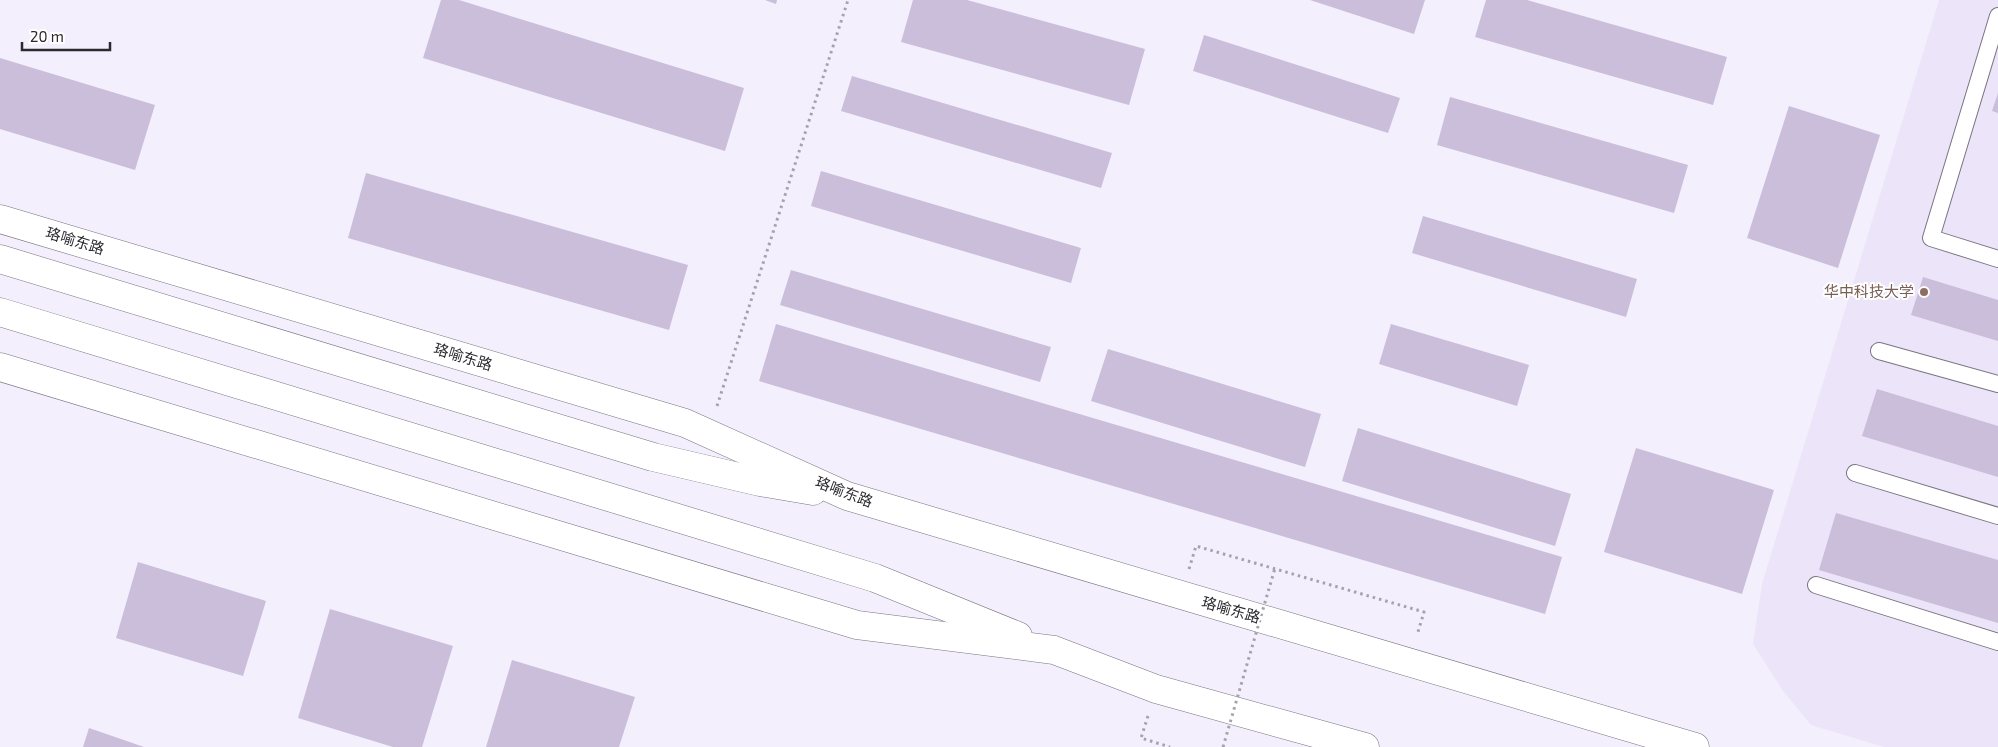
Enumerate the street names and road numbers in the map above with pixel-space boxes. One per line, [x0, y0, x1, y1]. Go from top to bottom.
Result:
street label: 珞喻东路 [44, 223, 107, 257]
street label: 珞喻东路 [432, 339, 495, 373]
street label: 珞喻东路 [813, 472, 876, 510]
street label: 珞喻东路 [1200, 592, 1263, 626]

